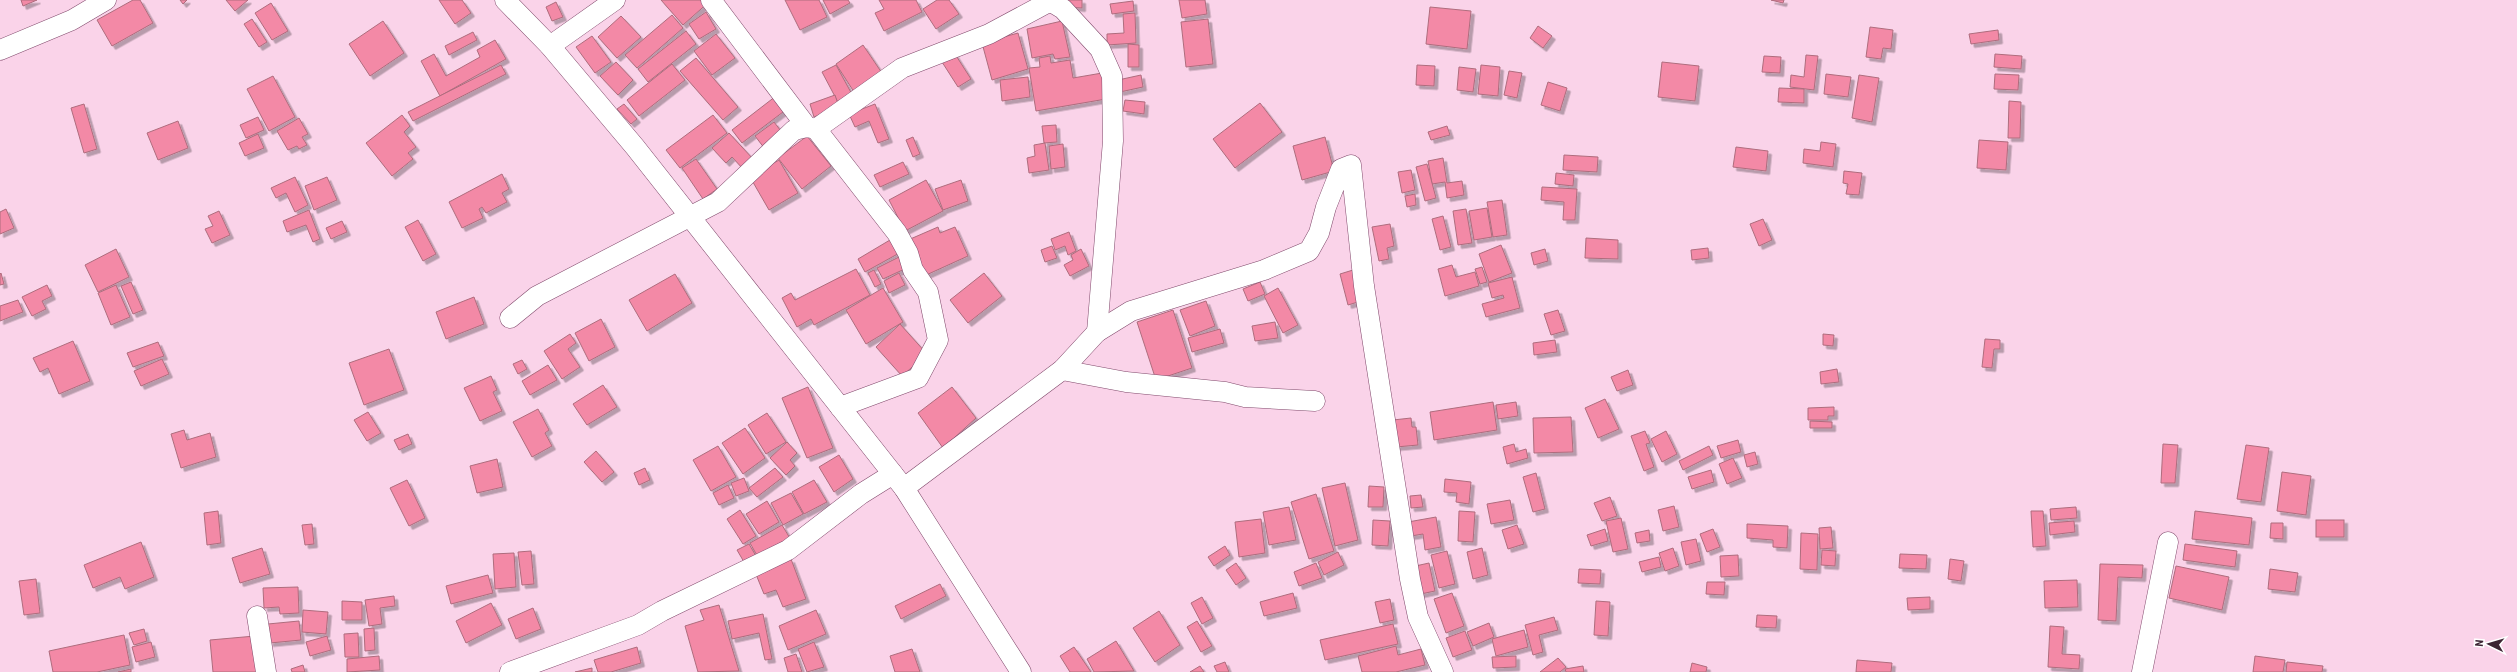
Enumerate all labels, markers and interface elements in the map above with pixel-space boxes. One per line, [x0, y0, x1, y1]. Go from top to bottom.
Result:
north arrow [2469, 624, 2509, 664]
text: N [2473, 639, 2486, 647]

